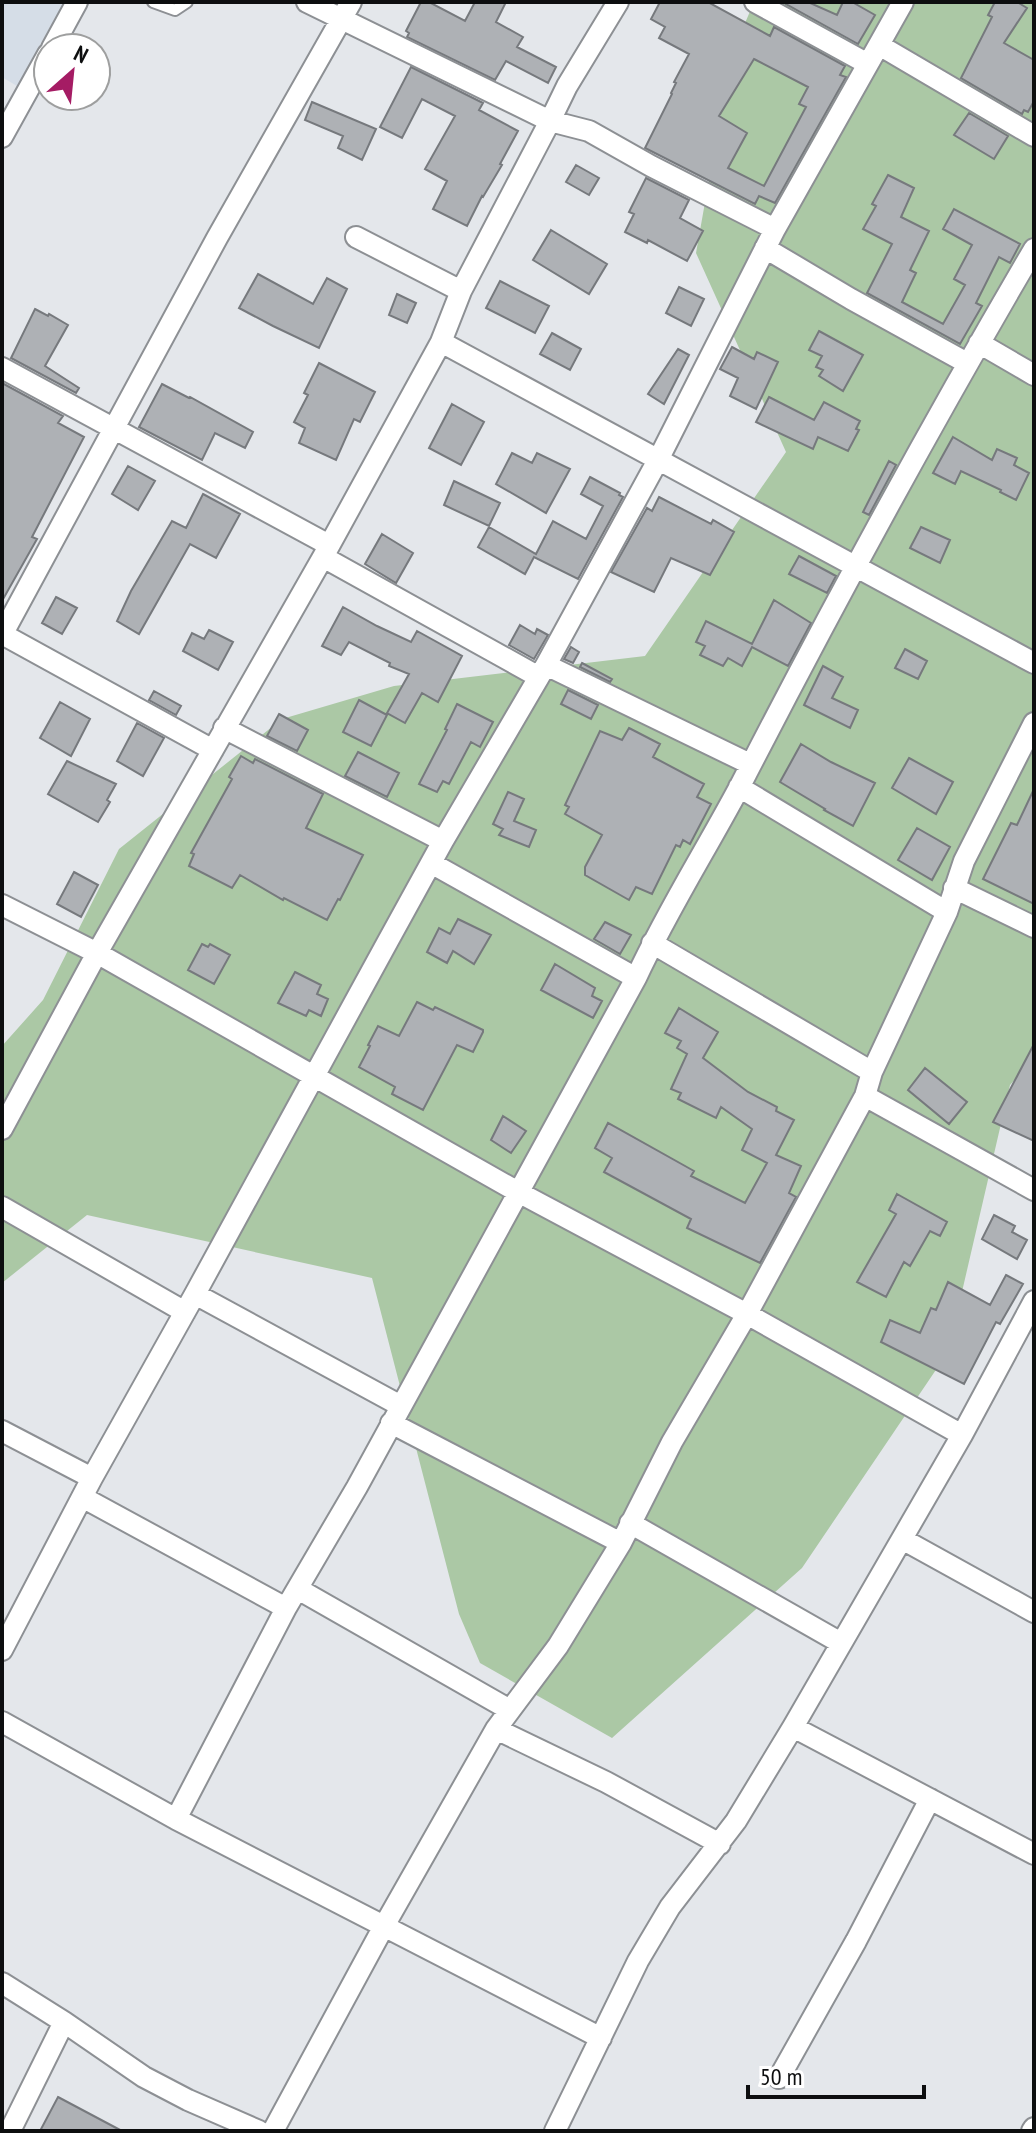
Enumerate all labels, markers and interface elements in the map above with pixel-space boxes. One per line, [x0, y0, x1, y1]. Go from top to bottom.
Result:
north arrow [32, 32, 112, 112]
text: N [69, 39, 93, 69]
scale bar [748, 2049, 924, 2099]
text: 50 m [760, 2061, 802, 2092]

